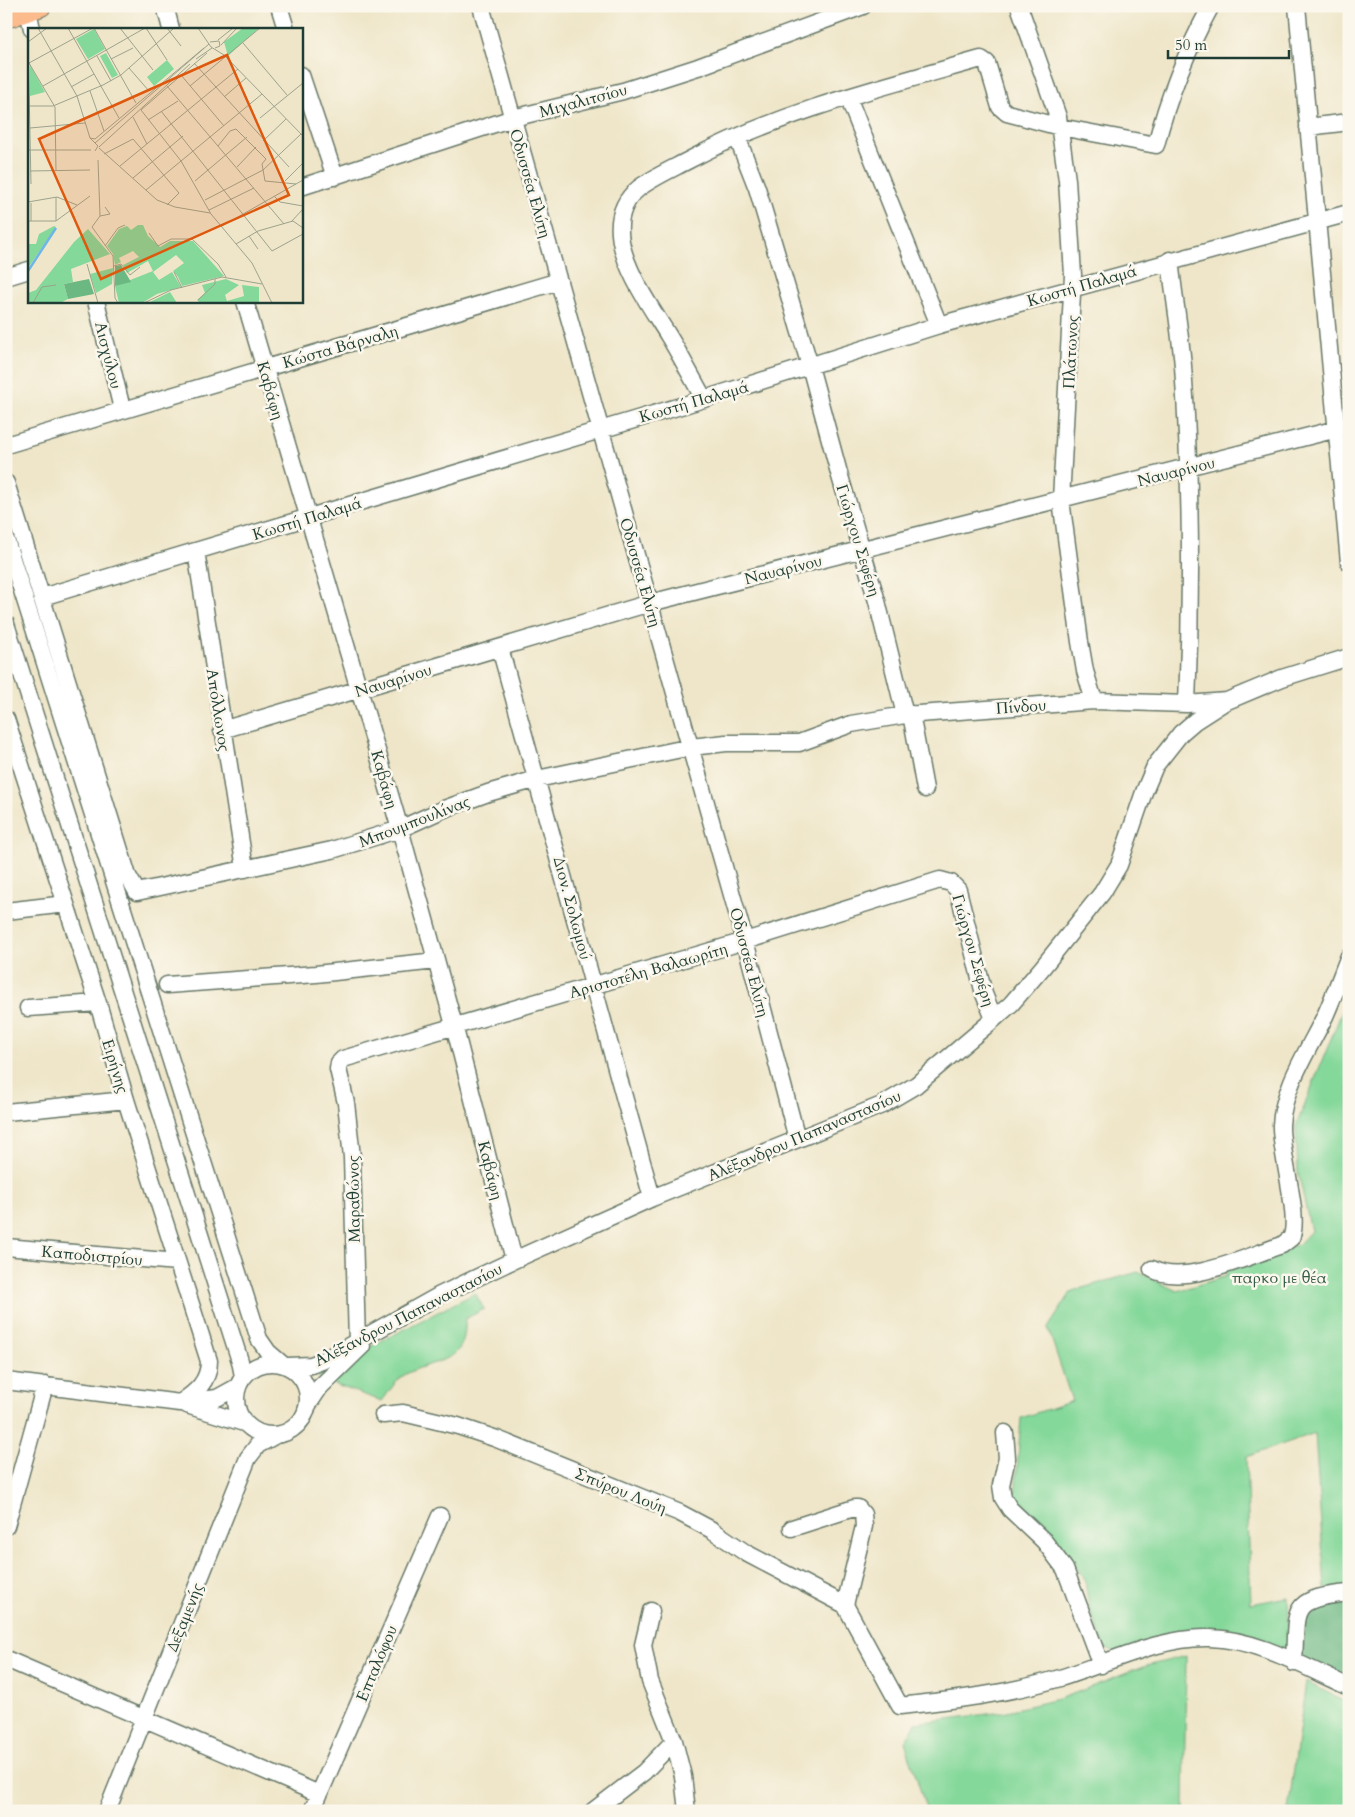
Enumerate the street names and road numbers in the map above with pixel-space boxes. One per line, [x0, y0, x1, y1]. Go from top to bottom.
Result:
street label: Μιχαλιτσίου [537, 79, 630, 123]
street label: Οδυσσέα Ελύτη [504, 126, 556, 240]
street label: Κωστή Παλαμά [1025, 260, 1140, 312]
street label: Πλάτωνος [1058, 314, 1084, 390]
street label: Αισχύλου [89, 319, 127, 391]
street label: Κώστα Βάρναλη [280, 320, 401, 374]
street label: Καβάφη [251, 358, 289, 422]
street label: Κωστή Παλαμά [637, 376, 752, 428]
street label: Ναυαρίνου [1135, 452, 1217, 492]
street label: Γιώργου Σεφέρη [831, 482, 886, 599]
street label: Κωστή Παλαμά [250, 492, 365, 546]
street label: Οδυσσέα Ελύτη [614, 515, 666, 629]
street label: Ναυαρίνου [742, 550, 824, 590]
street label: Ναυαρίνου [352, 659, 434, 703]
street label: Απόλλωνος [201, 667, 235, 753]
street label: Πίνδου [995, 694, 1047, 720]
street label: Καβάφη [365, 747, 403, 811]
street label: Μπουμπουλίνας [356, 791, 473, 853]
street label: Διον. Σολωμού [548, 854, 596, 962]
street label: Γιώργου Σεφέρη [946, 891, 1000, 1009]
street label: Οδυσσέα Ελύτη [724, 905, 774, 1019]
street label: Αριστοτέλη Βαλαωρίτη [567, 938, 730, 1004]
street label: Ειρήνης [96, 1036, 134, 1096]
street label: Αλέξανδρου Παπαναστασίου [704, 1085, 905, 1187]
street label: Καβάφη [472, 1139, 508, 1202]
street label: Μαραθώνος [342, 1155, 366, 1243]
street label: Καποδιστρίου [40, 1241, 143, 1271]
street label: Αλέξανδρου Παπαναστασίου [311, 1258, 506, 1372]
street label: Σπύρου Λούη [572, 1463, 670, 1519]
street label: Δεξαμενής [161, 1580, 209, 1655]
street label: Επταλόφου [351, 1622, 403, 1705]

